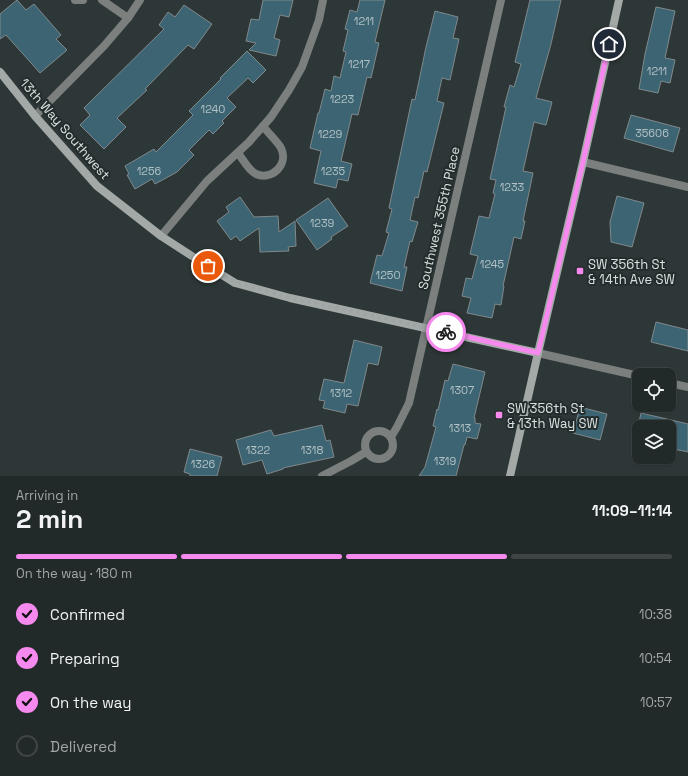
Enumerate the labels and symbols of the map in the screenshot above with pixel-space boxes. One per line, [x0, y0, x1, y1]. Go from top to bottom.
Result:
house number: 1211 [354, 14, 374, 28]
pin [592, 27, 626, 61]
house number: 1217 [348, 57, 370, 71]
house number: 1211 [647, 64, 667, 78]
street label: 13th Way Southwest [16, 75, 114, 183]
house number: 1223 [330, 92, 355, 106]
house number: 1240 [201, 102, 225, 116]
house number: 35606 [635, 126, 669, 140]
house number: 1229 [318, 127, 343, 141]
street label: Southwest 355th Place [414, 145, 464, 291]
house number: 1256 [137, 164, 162, 178]
house number: 1235 [321, 164, 346, 178]
house number: 1233 [500, 180, 525, 194]
house number: 1239 [310, 216, 335, 230]
pin [191, 249, 225, 283]
place label: SW 356th St & 14th Ave SW [588, 256, 675, 288]
house number: 1245 [480, 257, 505, 271]
marker: SW 356th St & 14th Ave SW [575, 266, 585, 276]
house number: 1250 [376, 268, 400, 282]
courier [426, 312, 466, 352]
house number: 1307 [450, 383, 474, 397]
house number: 1312 [330, 386, 353, 400]
place label: SW 356th St & 13th Way SW [507, 400, 598, 432]
marker: SW 356th St & 13th Way SW [494, 410, 504, 420]
house number: 1313 [449, 421, 472, 435]
house number: 1322 [246, 443, 271, 457]
house number: 1318 [301, 443, 323, 457]
house number: 1319 [434, 454, 456, 468]
house number: 1326 [191, 457, 216, 471]

